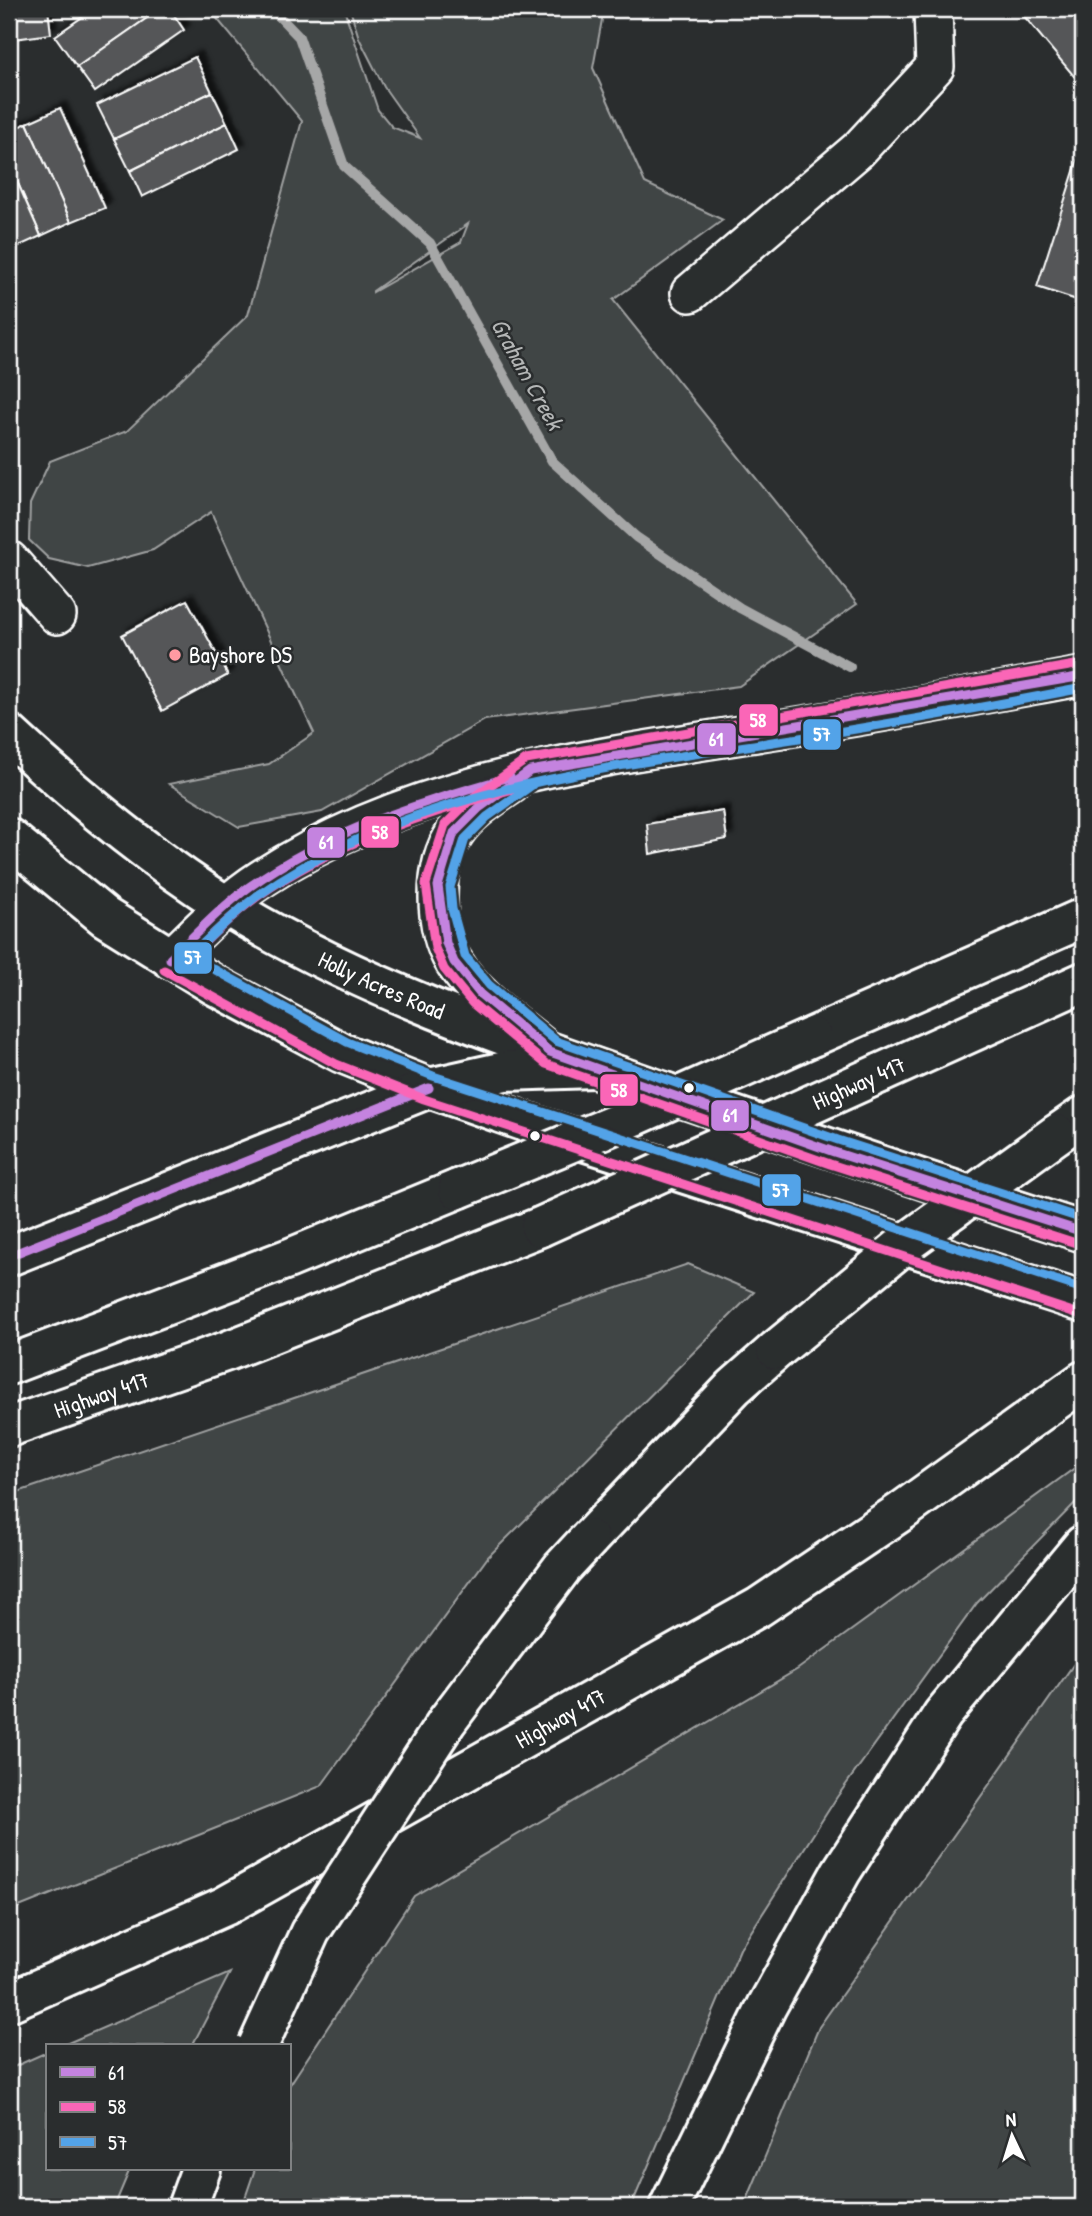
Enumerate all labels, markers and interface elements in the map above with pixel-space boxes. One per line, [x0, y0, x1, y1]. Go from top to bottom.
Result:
water label: Graham Creek [484, 312, 573, 437]
place label: Bayshore DS [189, 639, 292, 670]
marker: Bayshore DS [167, 647, 183, 663]
line badge: 58 [738, 703, 779, 737]
text: 58 [750, 707, 766, 733]
line badge: 57 [802, 718, 842, 751]
text: 57 [813, 721, 831, 747]
line badge: 61 [696, 722, 737, 756]
text: 61 [709, 726, 723, 752]
line badge: 58 [360, 815, 400, 849]
text: 58 [372, 819, 388, 845]
line badge: 61 [306, 826, 346, 859]
text: 61 [319, 829, 333, 855]
line badge: 57 [173, 941, 213, 975]
street label: Holly Acres Road [313, 943, 449, 1026]
text: 57 [184, 944, 202, 970]
street label: Highway 417 [807, 1048, 910, 1117]
line badge: 58 [599, 1073, 639, 1107]
text: 58 [611, 1077, 627, 1103]
unlabelled marker [682, 1081, 696, 1095]
line badge: 61 [710, 1099, 750, 1132]
text: 61 [723, 1102, 737, 1128]
unlabelled marker [528, 1129, 542, 1143]
line badge: 57 [761, 1173, 802, 1207]
text: 57 [772, 1177, 790, 1203]
street label: Highway 417 [50, 1363, 153, 1425]
street label: Highway 417 [510, 1680, 611, 1755]
legend [46, 2044, 290, 2170]
text: 61 [108, 2058, 124, 2087]
text: 58 [108, 2092, 126, 2121]
north arrow [976, 2100, 1046, 2170]
text: N [1005, 2106, 1017, 2132]
text: 57 [108, 2128, 127, 2157]

